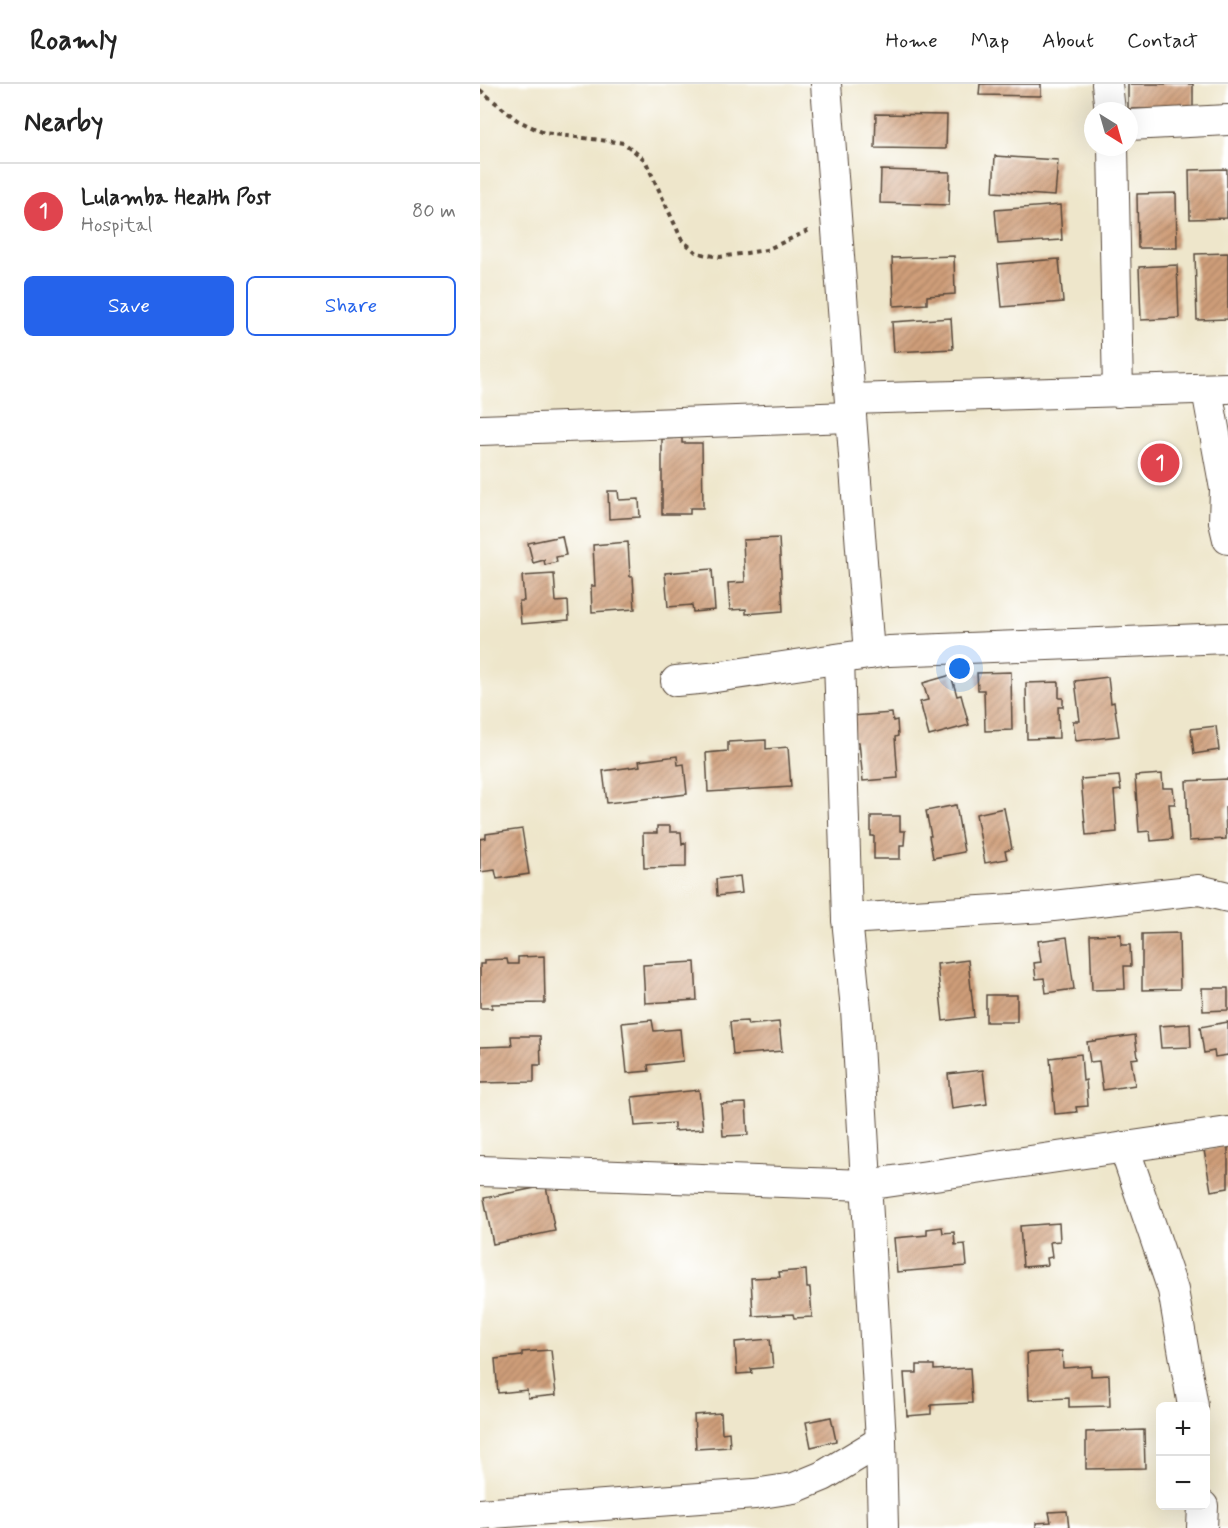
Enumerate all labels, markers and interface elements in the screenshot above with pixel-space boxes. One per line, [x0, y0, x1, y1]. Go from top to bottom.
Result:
text: Roamly [30, 23, 118, 60]
text: Home [886, 27, 938, 55]
text: Map [971, 27, 1009, 55]
text: About [1042, 27, 1094, 55]
text: Contact [1127, 27, 1198, 55]
north arrow [1084, 102, 1138, 156]
text: Nearby [24, 106, 103, 140]
text: Lulamba Health Post [81, 184, 271, 212]
text: 1 [39, 198, 48, 225]
text: 80 m [412, 198, 456, 225]
text: Hospital [81, 212, 152, 239]
button: Save [24, 276, 234, 336]
button: Share [246, 276, 456, 336]
pin: 1 [1140, 440, 1180, 485]
your location [945, 654, 974, 683]
map controls [1156, 1402, 1210, 1510]
button: + [1156, 1402, 1210, 1456]
button: − [1156, 1456, 1210, 1510]

